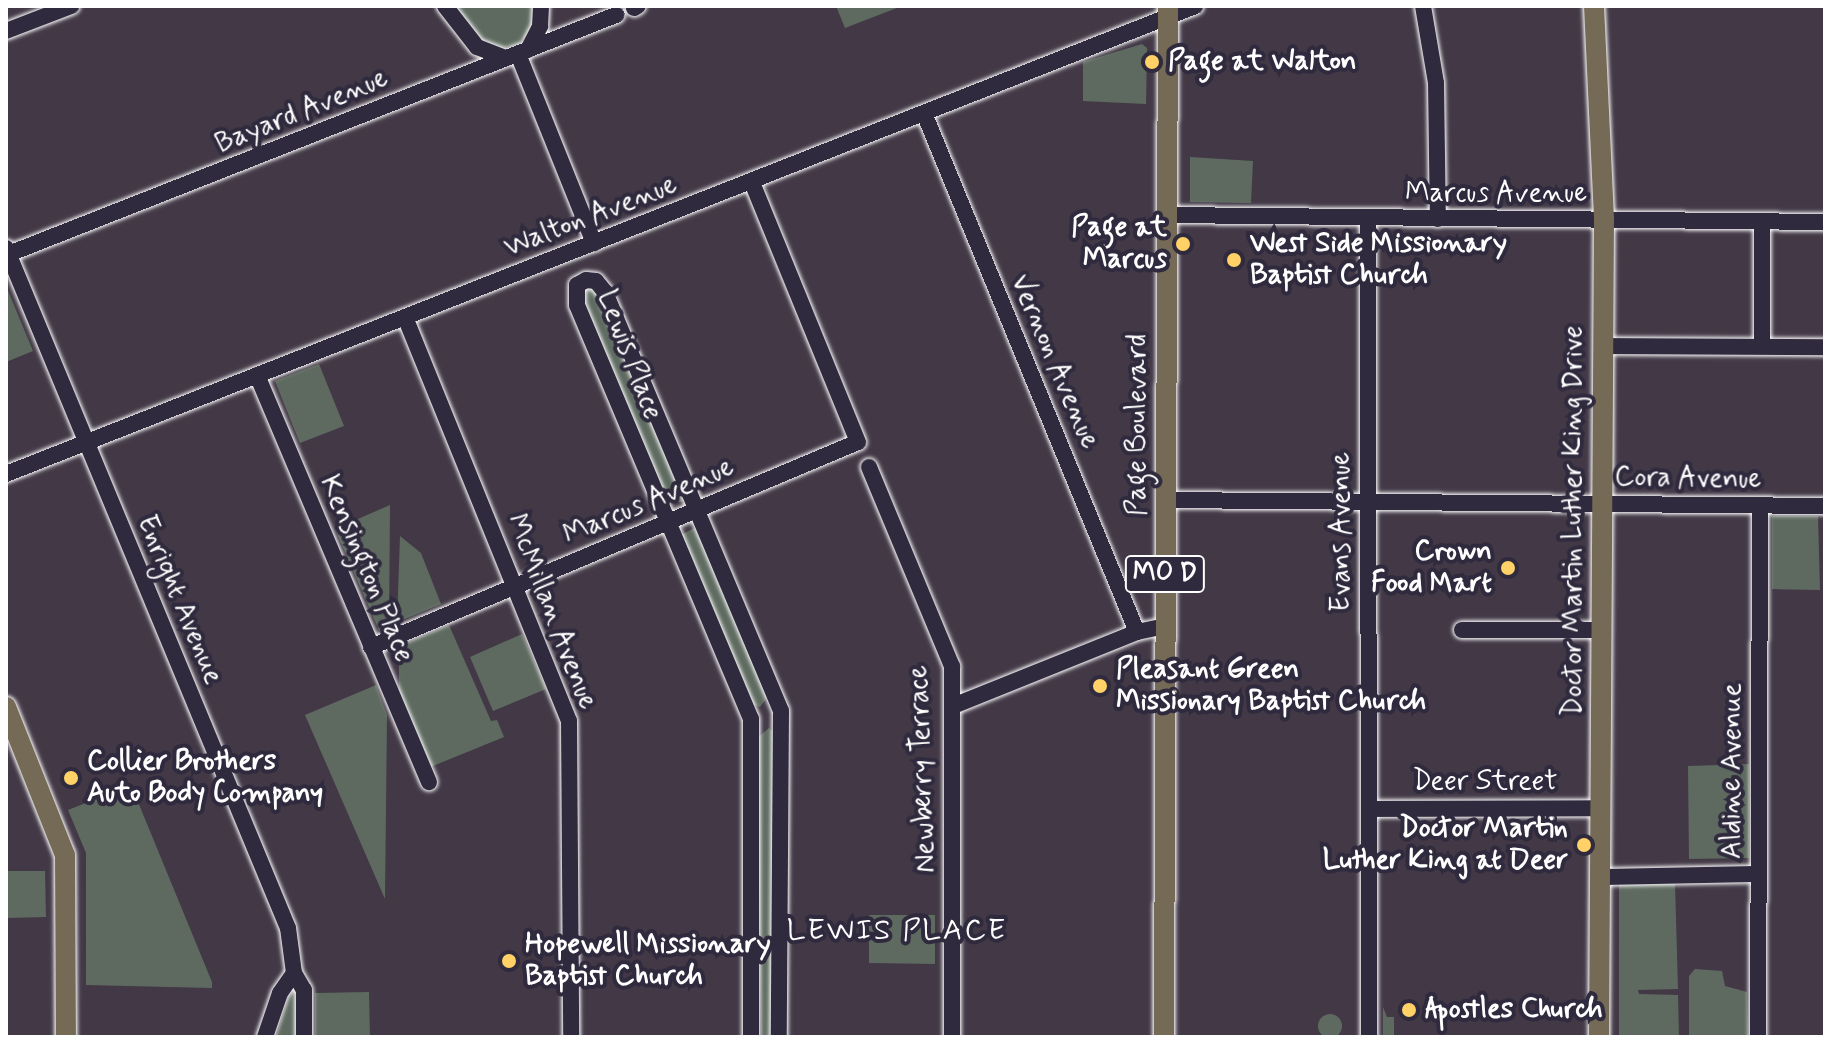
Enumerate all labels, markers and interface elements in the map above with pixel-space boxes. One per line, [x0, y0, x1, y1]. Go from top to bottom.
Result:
place label: Page at Walton [1168, 45, 1353, 79]
marker: Page at Walton [1143, 53, 1161, 71]
street label: Bayard Avenue [212, 63, 392, 161]
street label: Walton Avenue [501, 169, 681, 265]
street label: Marcus Avenue [1406, 177, 1586, 211]
place label: Page at Marcus [1074, 211, 1167, 277]
place label: West Side Missionary Baptist Church [1250, 227, 1496, 293]
marker: Page at Marcus [1174, 235, 1192, 253]
marker: West Side Missionary Baptist Church [1225, 251, 1243, 269]
street label: Vernon Avenue [1003, 271, 1105, 453]
street label: Lewis Place [589, 285, 669, 425]
street label: Doctor Martin Luther King Drive [1557, 329, 1591, 713]
street label: Page Boulevard [1121, 338, 1155, 512]
street label: Evans Avenue [1325, 450, 1359, 614]
street label: Marcus Avenue [560, 451, 738, 553]
street label: Cora Avenue [1612, 461, 1764, 497]
street label: Kensington Place [311, 470, 421, 668]
street label: McMillan Avenue [497, 507, 605, 717]
street label: Enright Avenue [128, 510, 230, 690]
place label: Crown Food Mart [1369, 535, 1492, 601]
road number: MO D [1123, 552, 1207, 596]
marker: Crown Food Mart [1499, 559, 1517, 577]
place label: Pleasant Green Missionary Baptist Church [1116, 653, 1426, 719]
street label: Newberry Terrace [903, 665, 943, 873]
marker: Pleasant Green Missionary Baptist Church [1091, 677, 1109, 695]
street label: Aldine Avenue [1716, 683, 1750, 859]
place label: Collier Brothers Auto Body Company [87, 745, 323, 811]
street label: Deer Street [1413, 765, 1557, 799]
marker: Collier Brothers Auto Body Company [62, 769, 80, 787]
place label: Doctor Martin Luther King at Deer [1326, 812, 1568, 878]
marker: Doctor Martin Luther King at Deer [1575, 836, 1593, 854]
district label: LEWIS PLACE [788, 913, 1006, 949]
place label: Hopewell Missionary Baptist Church [525, 928, 762, 994]
marker: Hopewell Missionary Baptist Church [500, 952, 518, 970]
place label: Apostles Church [1425, 993, 1609, 1027]
marker: Apostles Church [1400, 1001, 1418, 1019]

